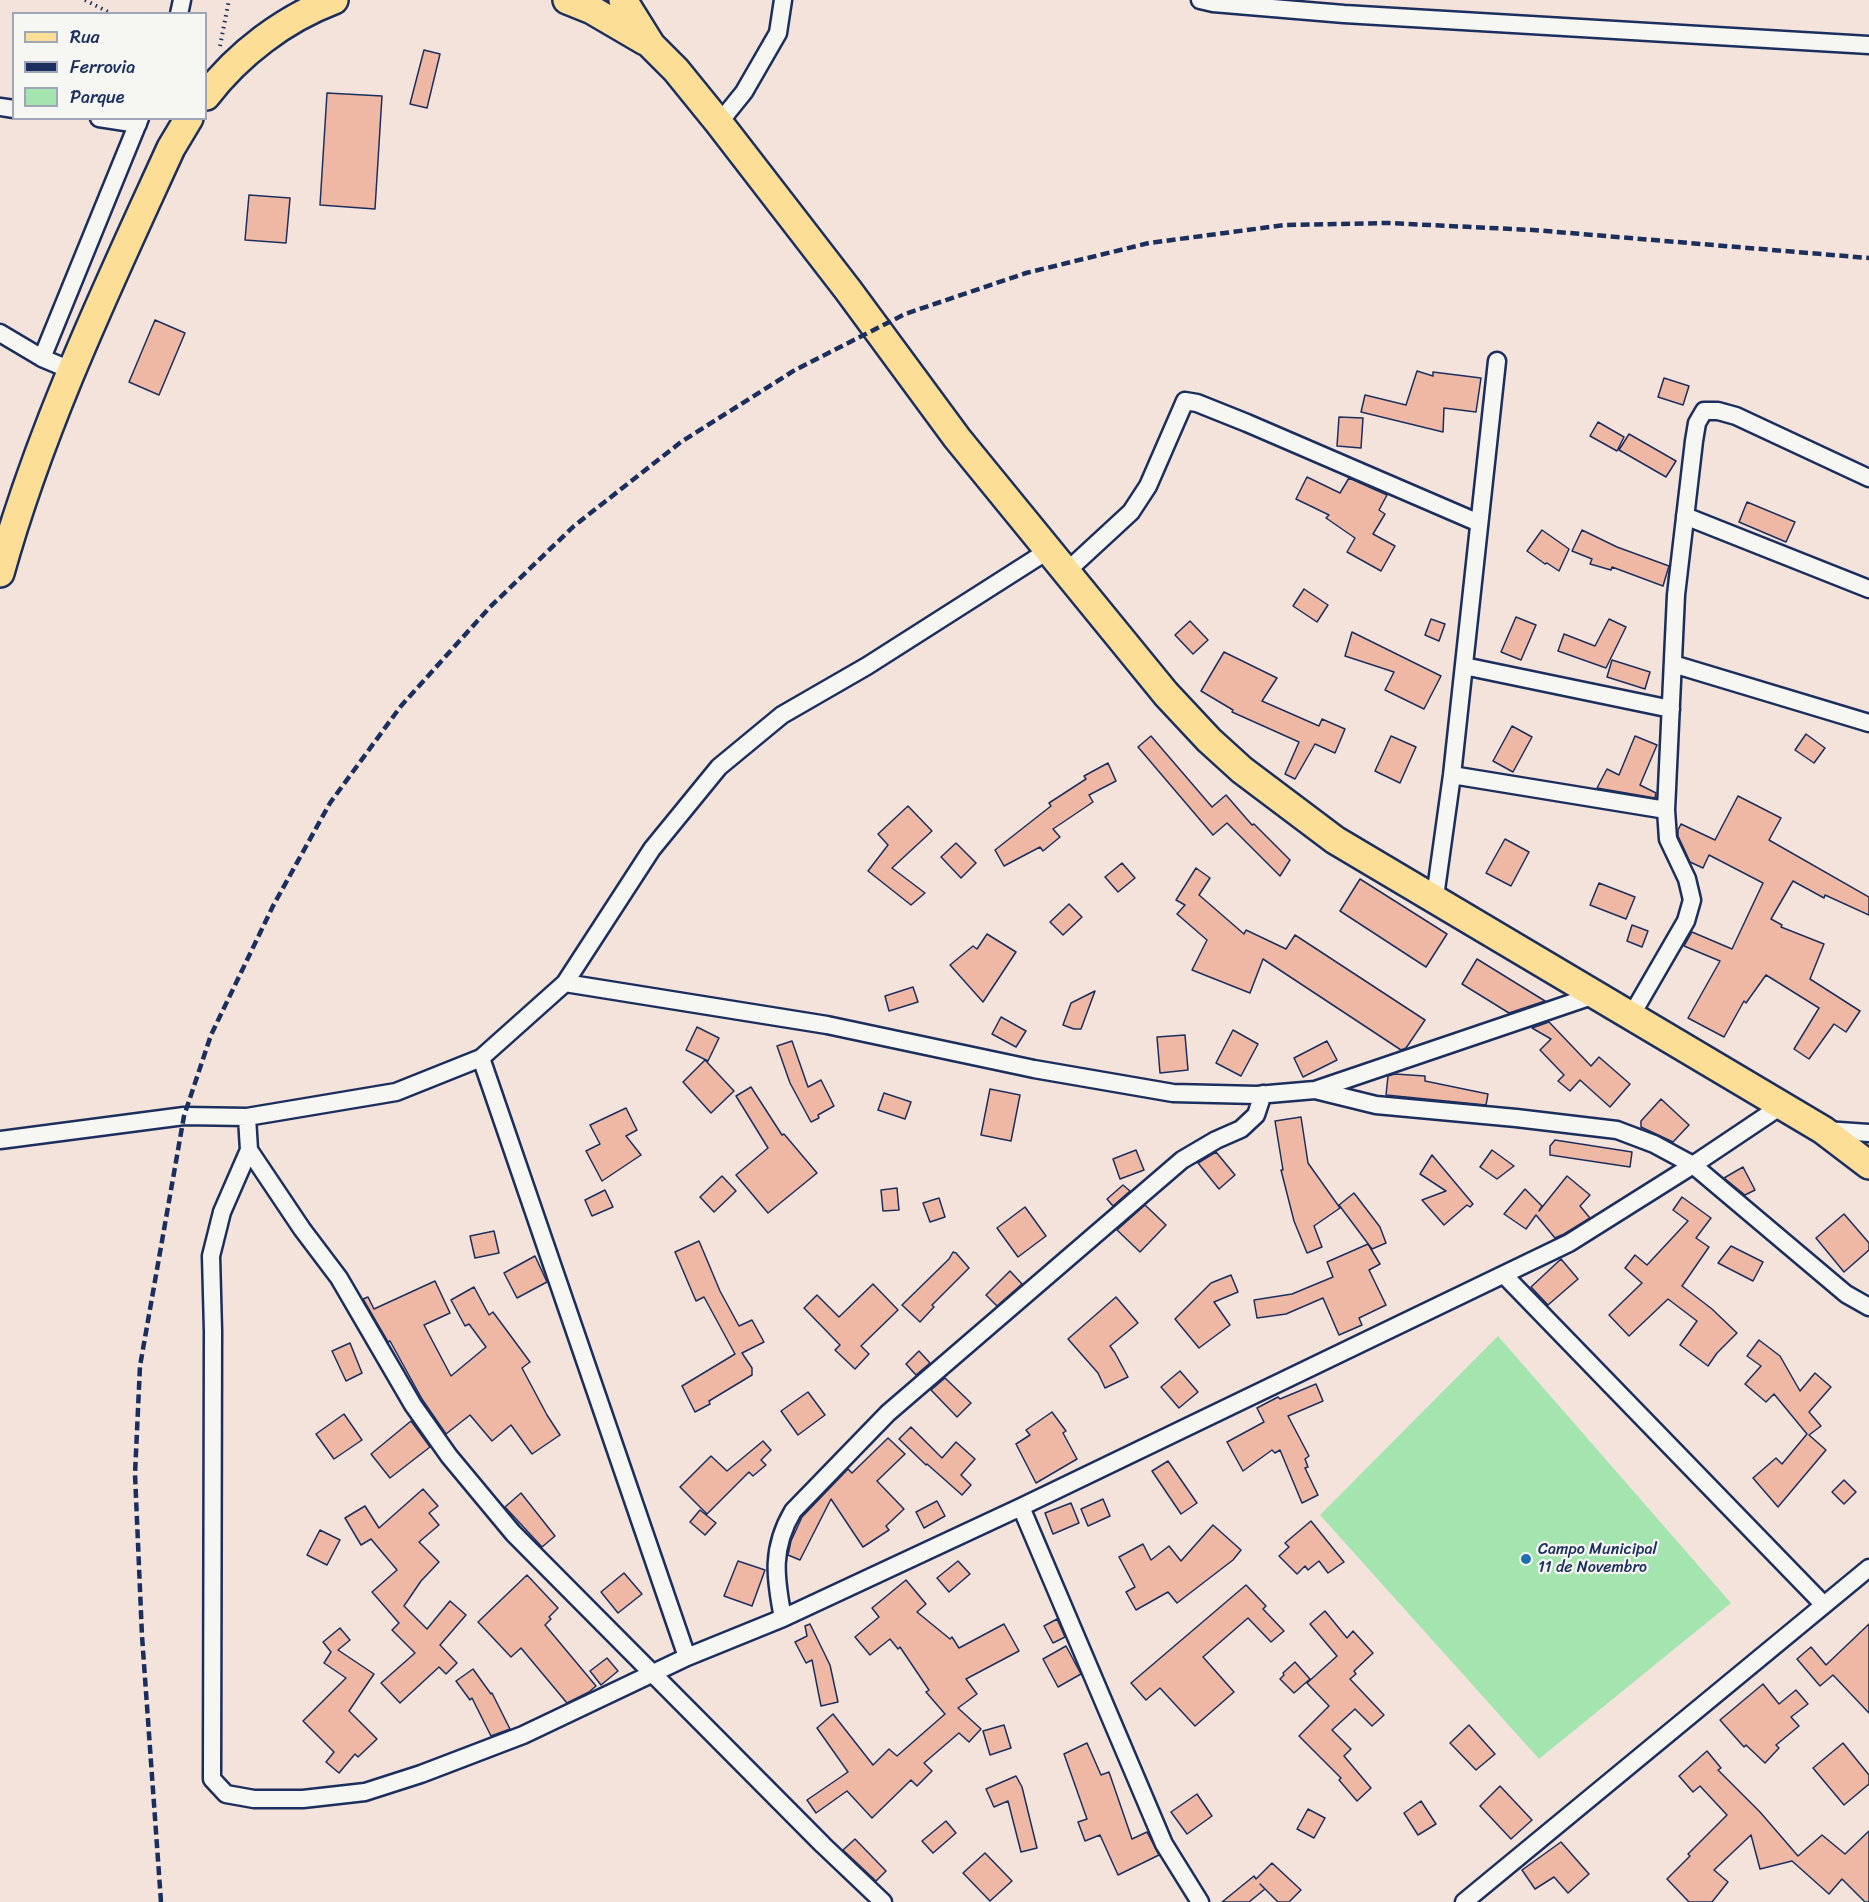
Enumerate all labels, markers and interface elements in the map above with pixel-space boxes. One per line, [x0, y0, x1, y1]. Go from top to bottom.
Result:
legend [12, 12, 207, 120]
text: Rua [70, 21, 100, 53]
text: Ferrovia [70, 51, 135, 83]
text: Parque [70, 81, 124, 113]
place label: Campo Municipal 11 de Novembro [1538, 1540, 1657, 1578]
marker: Campo Municipal 11 de Novembro [1519, 1552, 1533, 1566]

